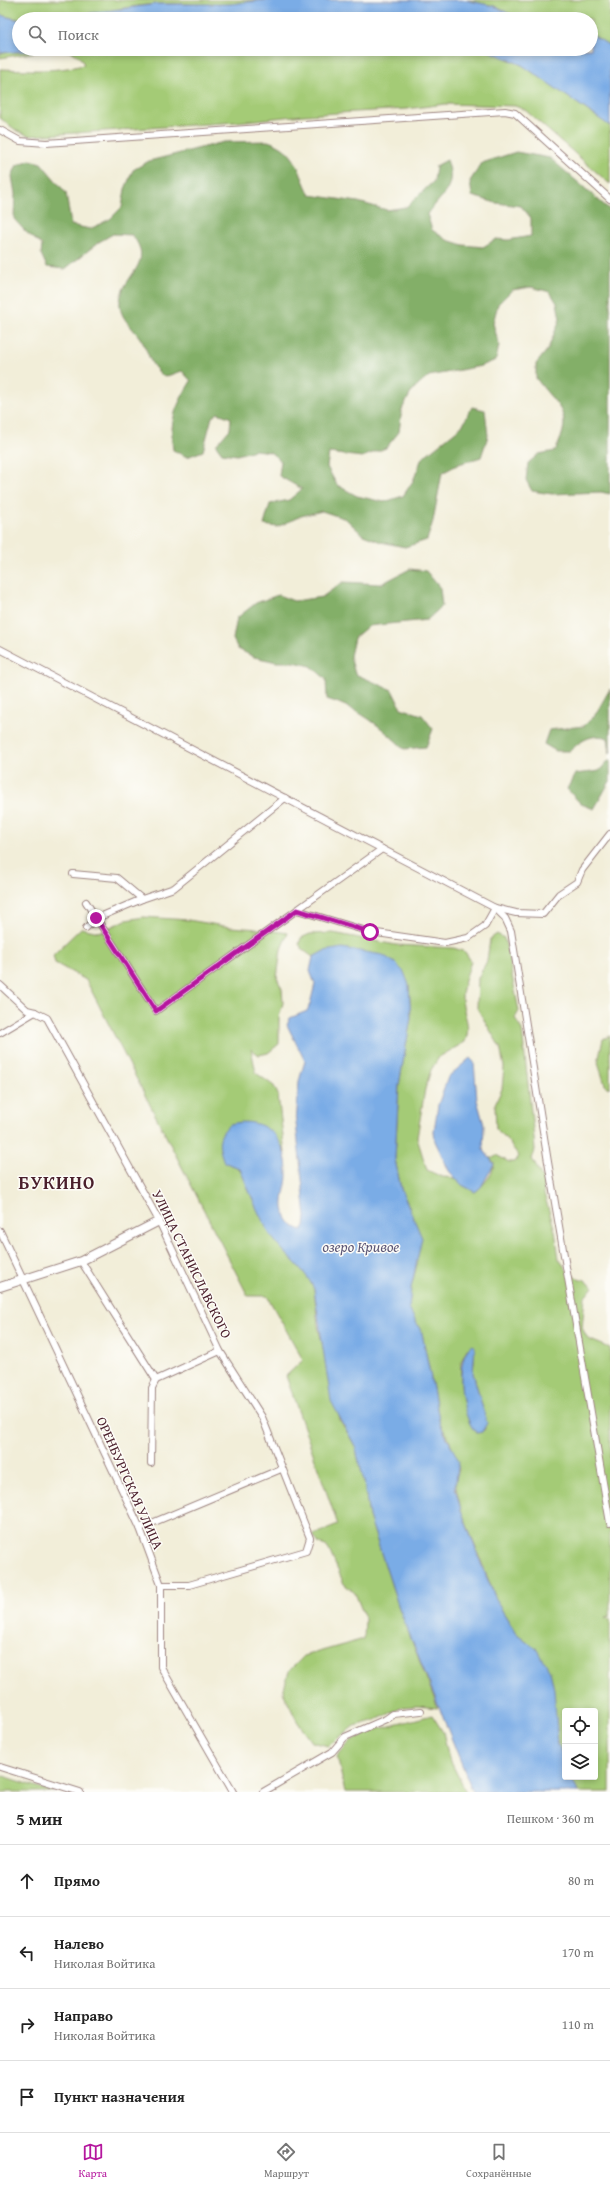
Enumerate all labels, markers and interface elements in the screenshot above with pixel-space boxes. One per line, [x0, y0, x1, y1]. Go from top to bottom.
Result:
search box [12, 12, 598, 56]
icon: search [26, 23, 48, 45]
text: Поиск [58, 24, 99, 45]
route end [87, 909, 105, 927]
route start [361, 923, 379, 941]
district label: БУКИНО [19, 1169, 95, 1196]
street label: УЛИЦА СТАНИСЛАВСКОГО [147, 1186, 237, 1342]
water label: озеро Кривое [323, 1236, 399, 1257]
street label: ОРЕНБУРГСКАЯ УЛИЦА [92, 1413, 169, 1553]
map controls [562, 1708, 598, 1780]
button: locate [562, 1708, 598, 1744]
button: layers [562, 1744, 598, 1780]
text: 5 мин [16, 1806, 62, 1831]
text: Пешком · 360 m [507, 1809, 594, 1828]
icon: ahead [16, 1870, 38, 1892]
text: Прямо [54, 1870, 100, 1891]
text: 80 m [568, 1871, 594, 1890]
text: Налево [54, 1933, 104, 1954]
icon: left [16, 1942, 38, 1964]
text: 170 m [562, 1943, 594, 1962]
text: Николая Войтика [54, 1954, 155, 1973]
text: Направо [54, 2005, 113, 2026]
icon: right [16, 2014, 38, 2036]
text: 110 m [562, 2015, 594, 2034]
text: Николая Войтика [54, 2026, 155, 2045]
icon: arrive [16, 2086, 38, 2108]
text: Пункт назначения [54, 2086, 185, 2107]
tab: Карта [78, 2141, 107, 2181]
tab: Маршрут [264, 2141, 309, 2181]
tab: Сохранённые [466, 2141, 531, 2181]

